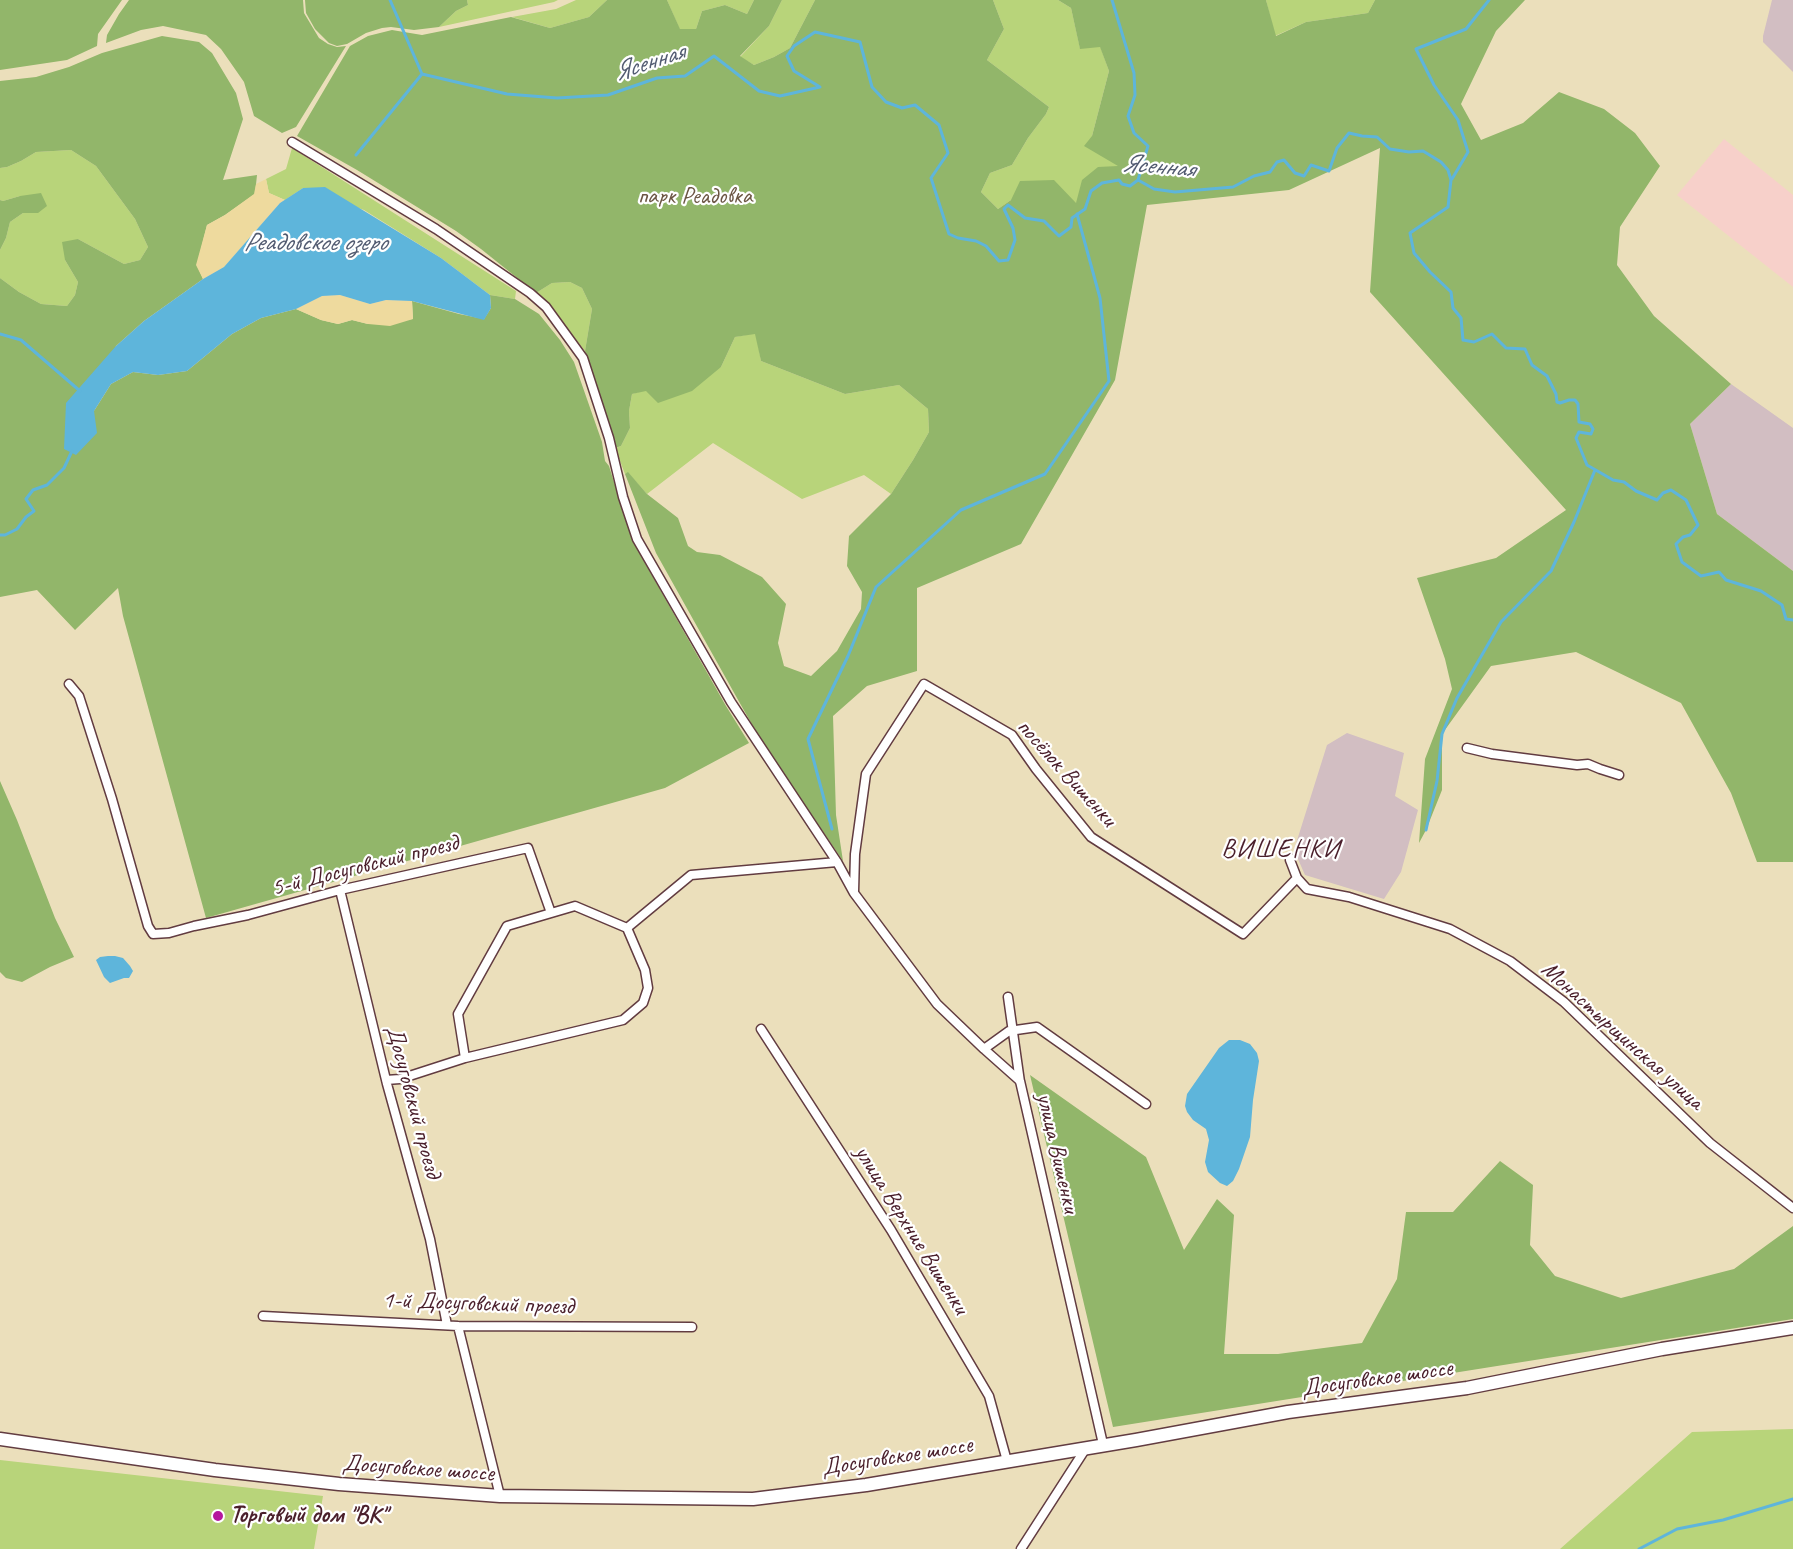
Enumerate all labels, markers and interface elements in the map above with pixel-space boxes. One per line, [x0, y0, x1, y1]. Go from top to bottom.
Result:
water label: Ясенная [610, 37, 688, 89]
water label: Ясенная [1121, 148, 1195, 186]
park label: парк Реадовка [638, 183, 752, 211]
water label: Реадовское озеро [244, 227, 386, 259]
street label: посёлок Вишенки [1010, 713, 1122, 833]
street label: 5-й Досуговский проезд [269, 829, 461, 903]
district label: ВИШЕНКИ [1222, 834, 1340, 866]
street label: Монастырщинская улица [1535, 955, 1709, 1117]
street label: Досуговский проезд [379, 1022, 447, 1182]
street label: улица Вишенки [1029, 1090, 1085, 1216]
street label: улица Верхние Вишенки [848, 1140, 974, 1320]
street label: 1-й Досуговский проезд [382, 1286, 574, 1322]
street label: Досуговское шоссе [1300, 1354, 1454, 1404]
street label: Досуговское шоссе [820, 1431, 974, 1483]
street label: Досуговское шоссе [341, 1449, 495, 1489]
place label: Торговый дом "ВК" [230, 1502, 387, 1530]
marker: Торговый дом "ВК" [211, 1509, 225, 1523]

